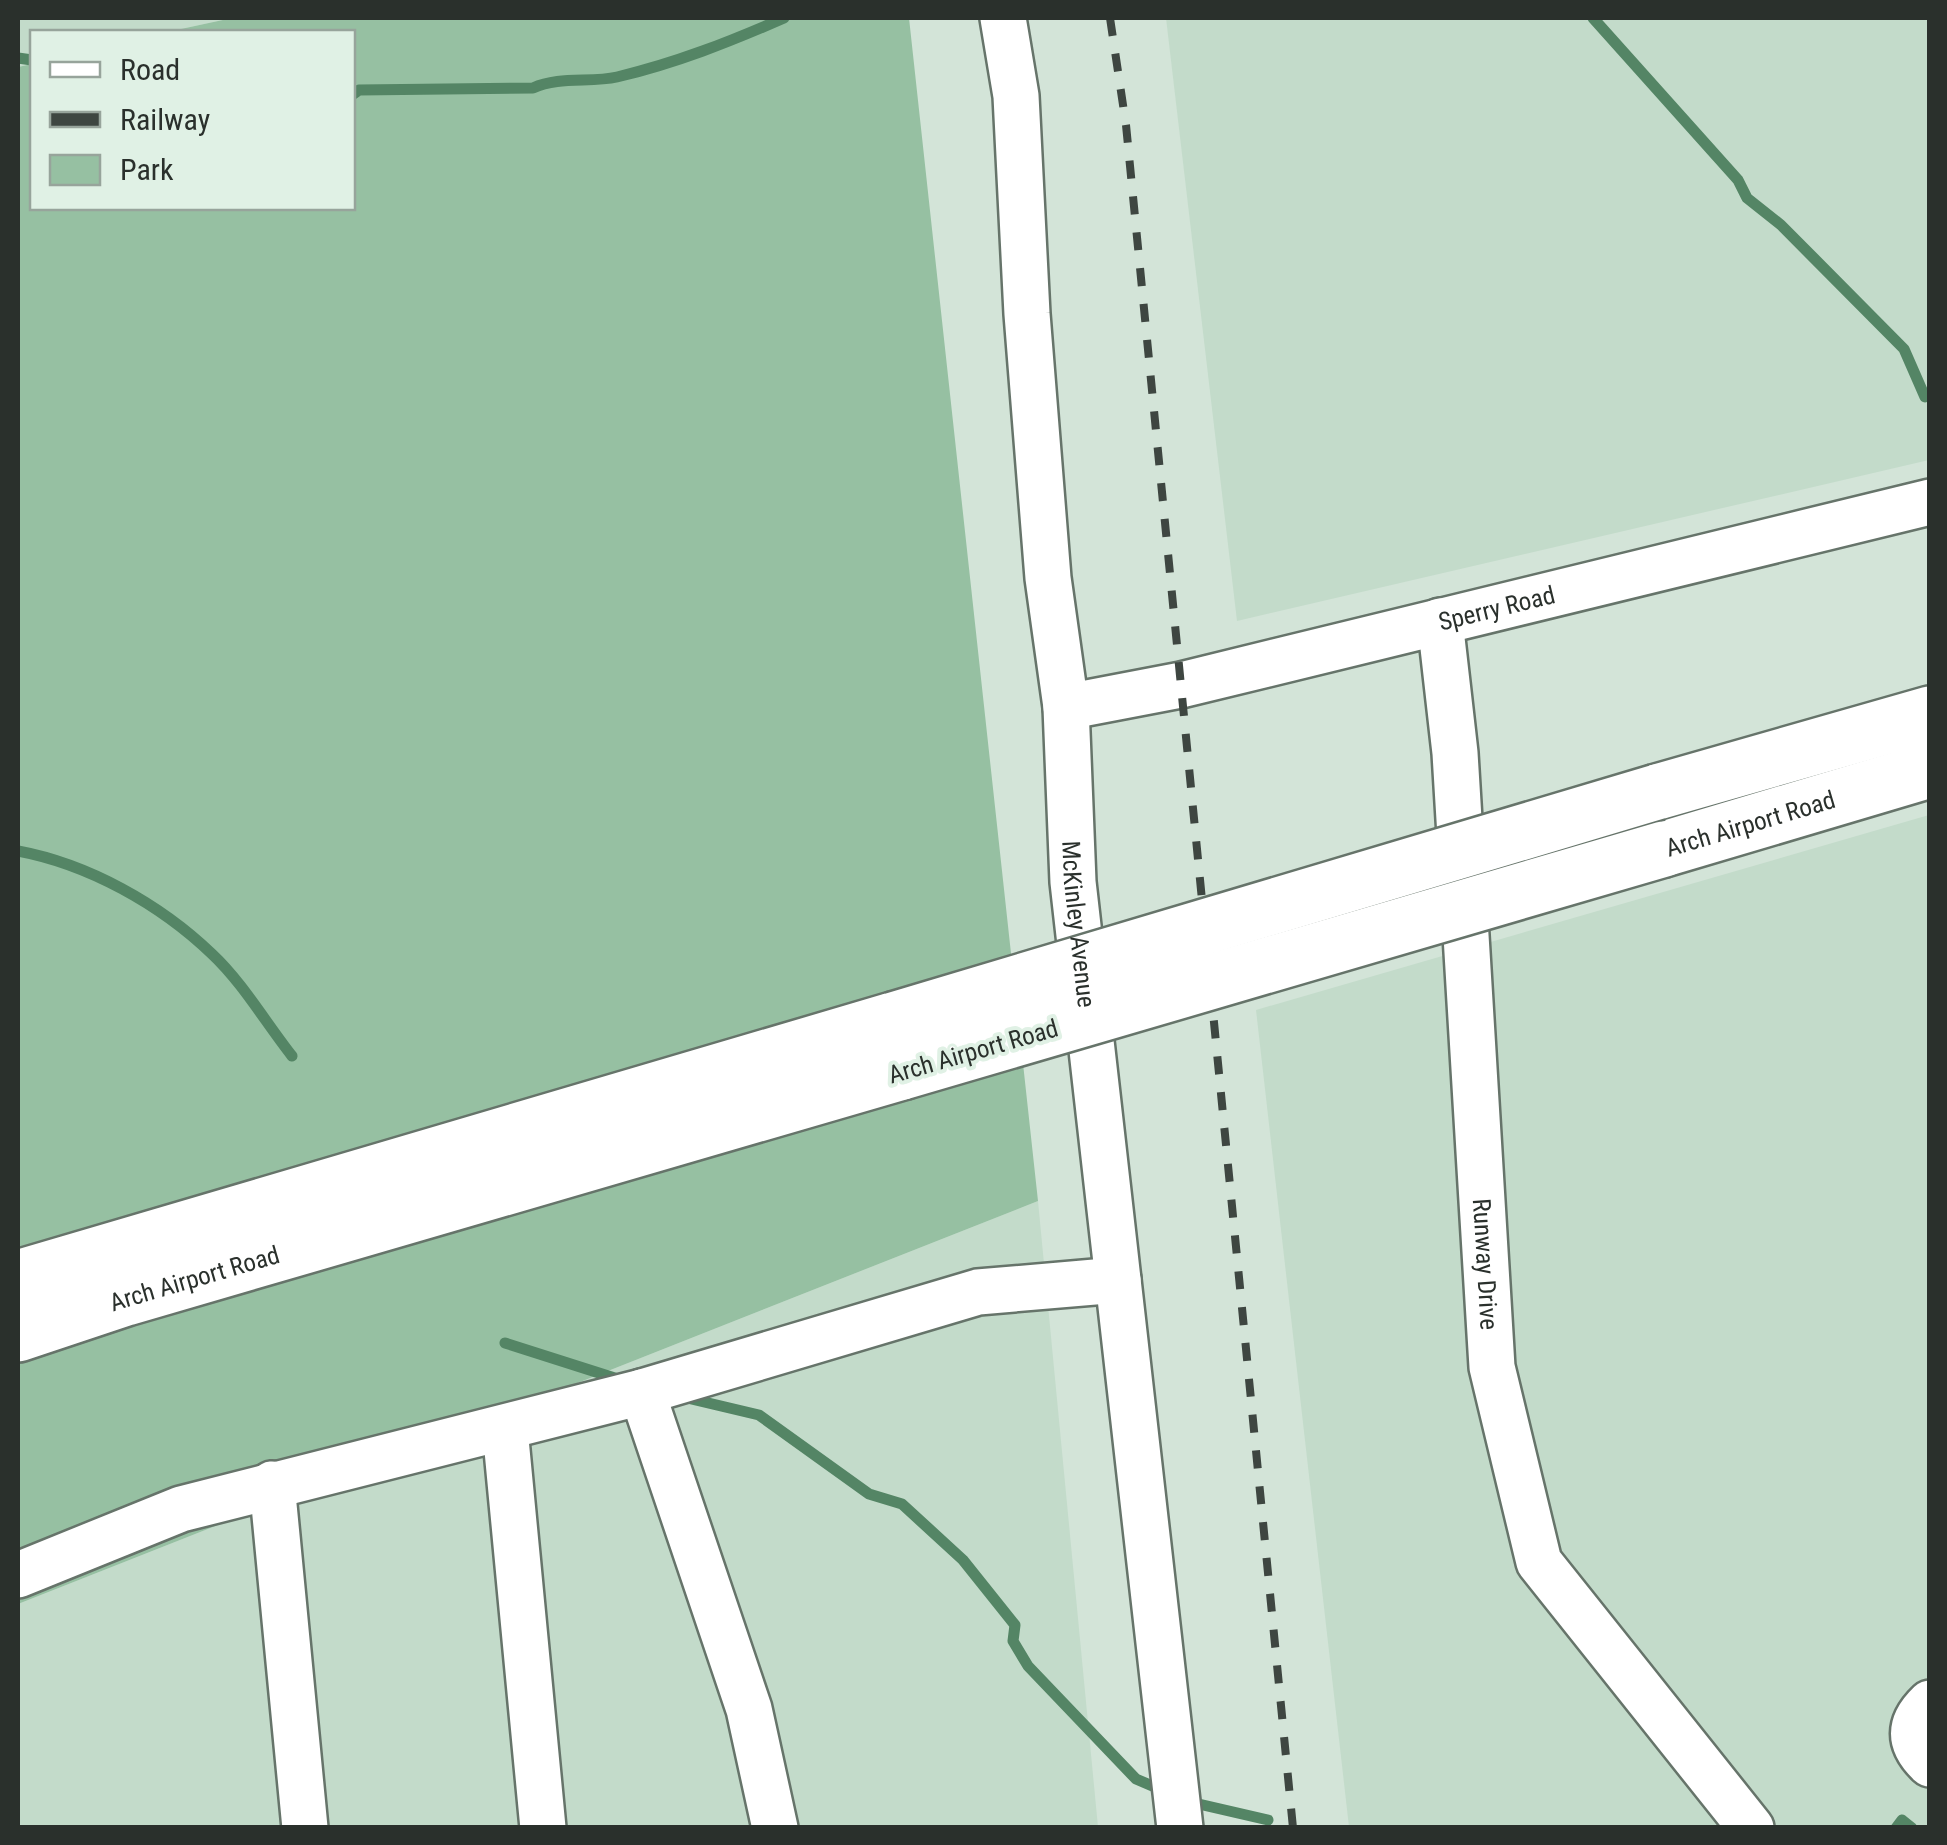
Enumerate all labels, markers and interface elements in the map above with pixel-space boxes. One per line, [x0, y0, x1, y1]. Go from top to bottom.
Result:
legend [30, 30, 355, 210]
text: Road [120, 52, 180, 87]
text: Railway [120, 102, 210, 137]
text: Park [120, 152, 174, 187]
street label: Sperry Road [1436, 580, 1558, 637]
street label: Arch Airport Road [1662, 785, 1839, 863]
street label: McKinley Avenue [1056, 840, 1101, 1009]
street label: Arch Airport Road [885, 1013, 1061, 1090]
street label: Runway Drive [1467, 1198, 1504, 1331]
street label: Arch Airport Road [106, 1240, 283, 1317]

